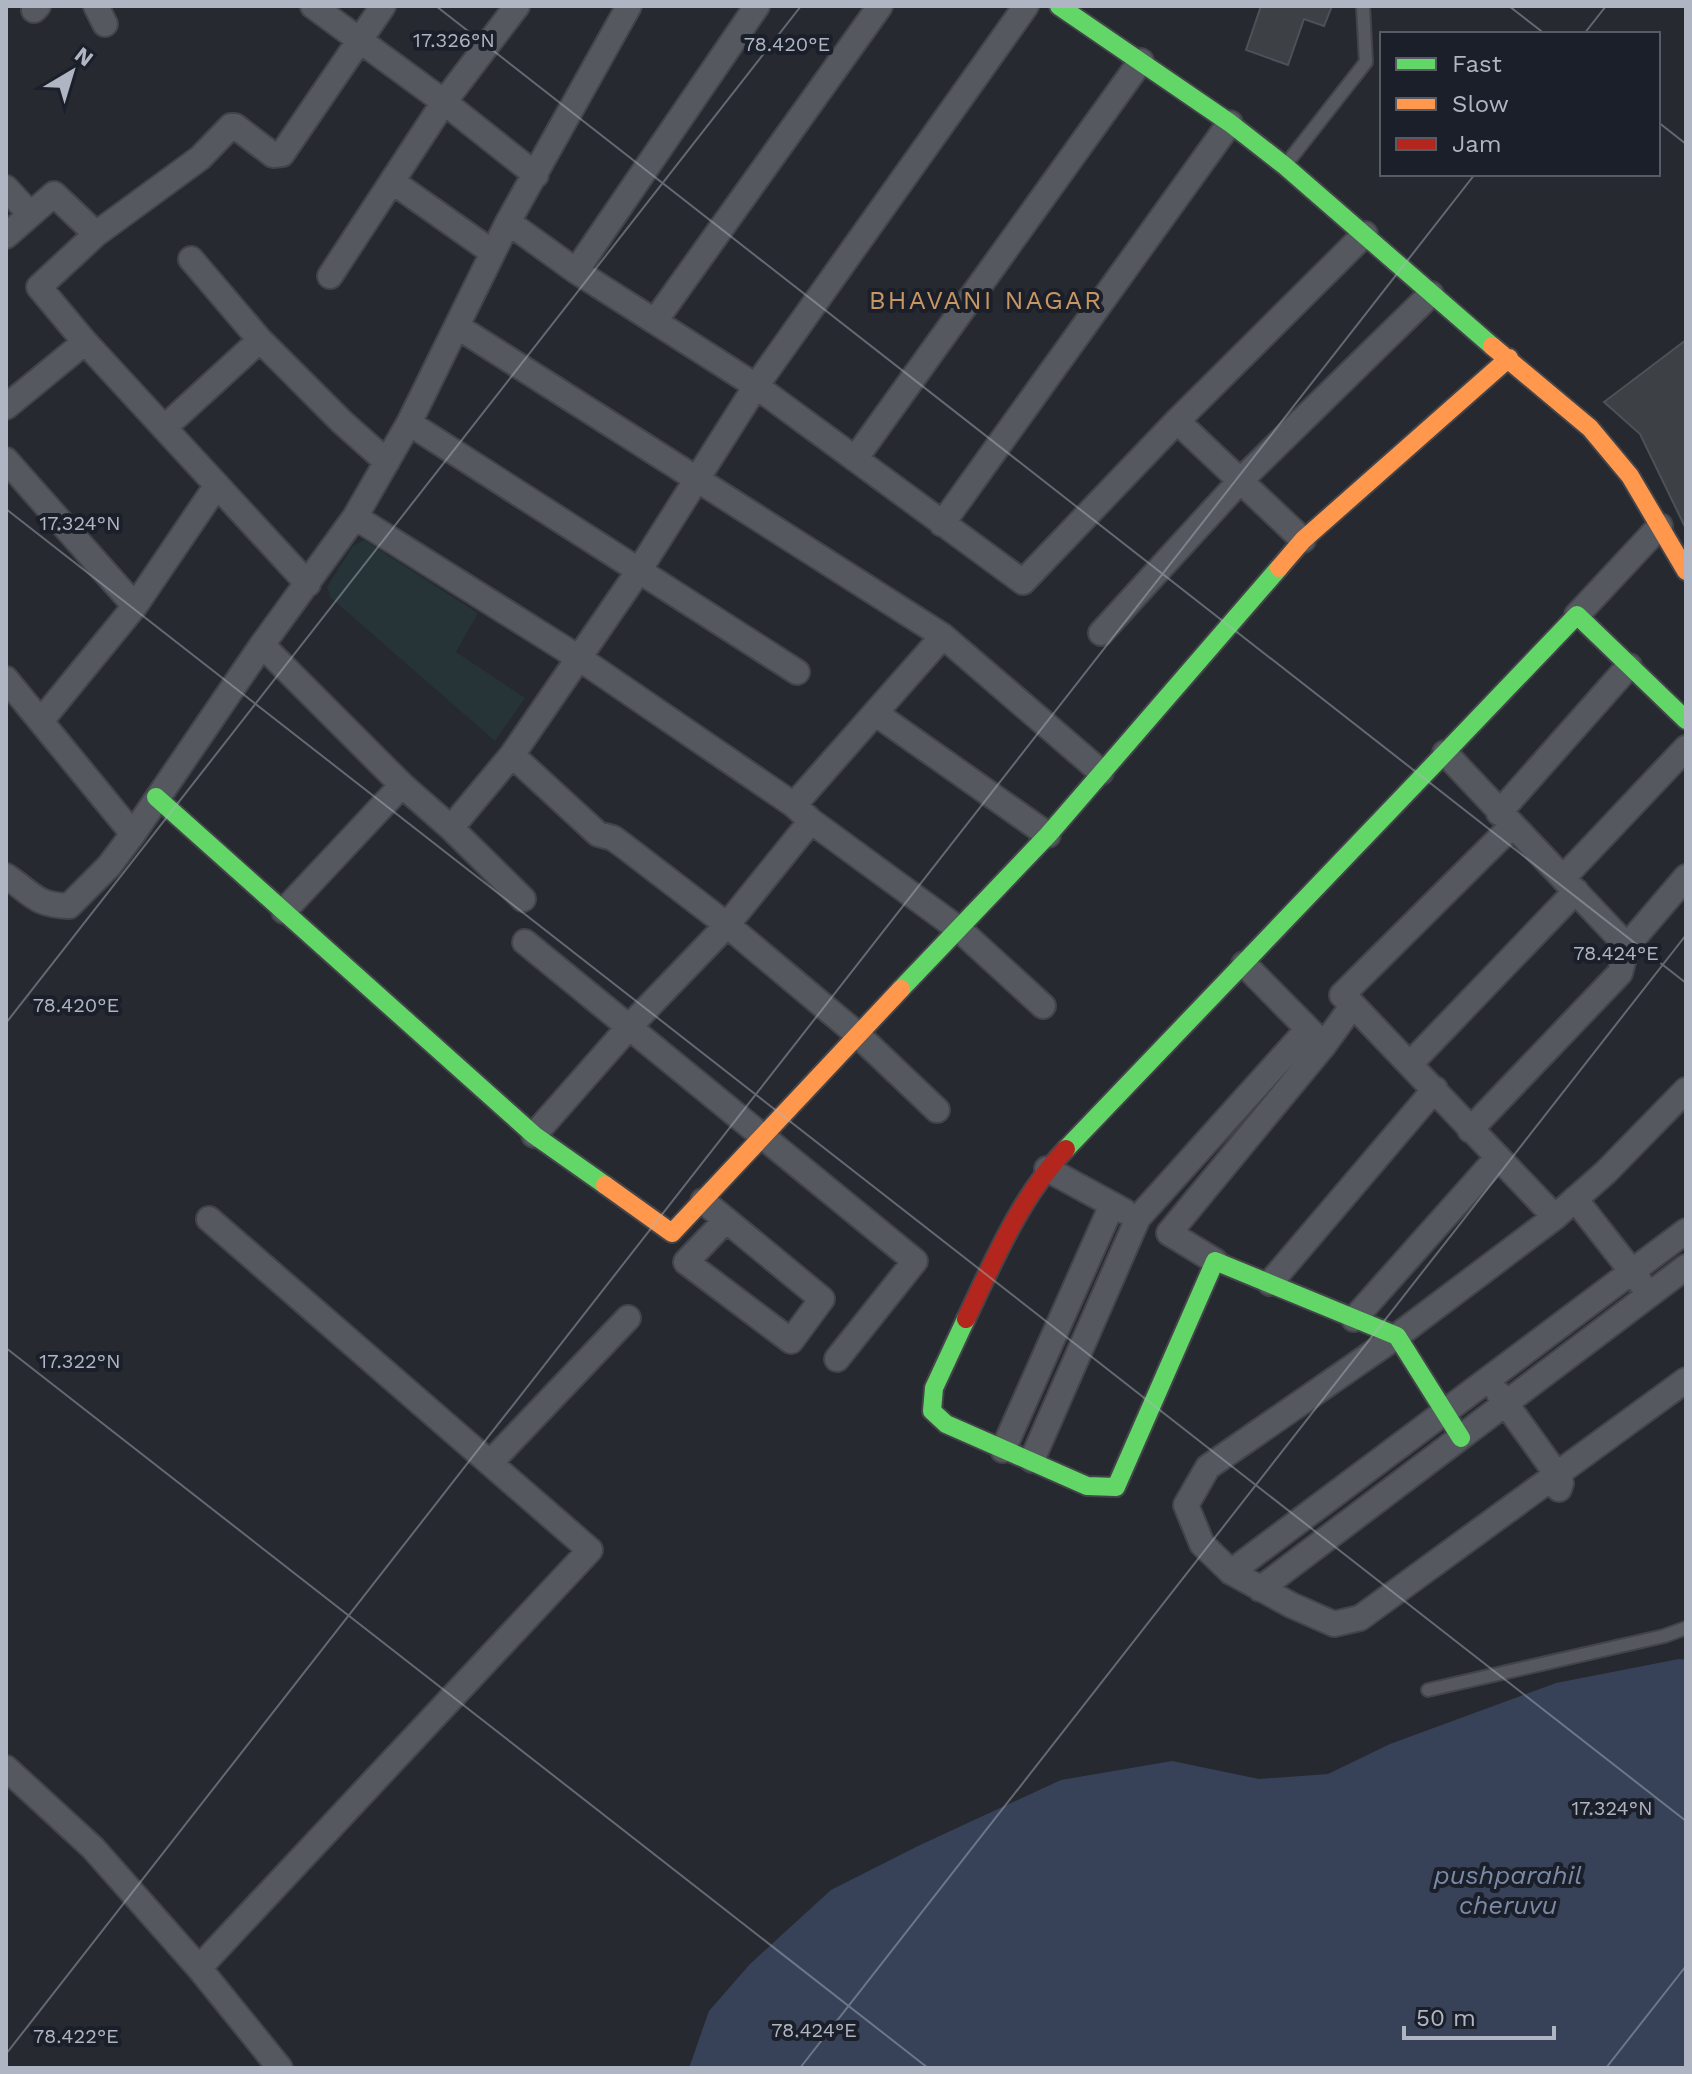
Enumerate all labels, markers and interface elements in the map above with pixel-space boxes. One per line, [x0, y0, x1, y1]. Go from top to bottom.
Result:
text: 17.326°N [413, 28, 495, 52]
north arrow [32, 32, 112, 112]
text: 78.420°E [744, 32, 830, 56]
legend [1380, 32, 1660, 176]
text: N [70, 42, 98, 72]
text: Fast [1452, 50, 1502, 78]
text: Slow [1452, 90, 1509, 118]
text: Jam [1452, 130, 1502, 158]
district label: BHAVANI NAGAR [869, 285, 1103, 315]
text: 17.324°N [39, 511, 121, 535]
text: 78.424°E [1573, 941, 1659, 965]
text: 78.420°E [33, 993, 119, 1017]
text: 17.322°N [39, 1349, 121, 1373]
text: 17.324°N [1571, 1796, 1653, 1820]
water label: pushparahil cheruvu [1433, 1860, 1582, 1920]
scale bar [1404, 1990, 1554, 2040]
text: 50 m [1416, 2004, 1476, 2032]
text: 78.424°E [771, 2018, 857, 2042]
text: 78.422°E [33, 2024, 119, 2048]

